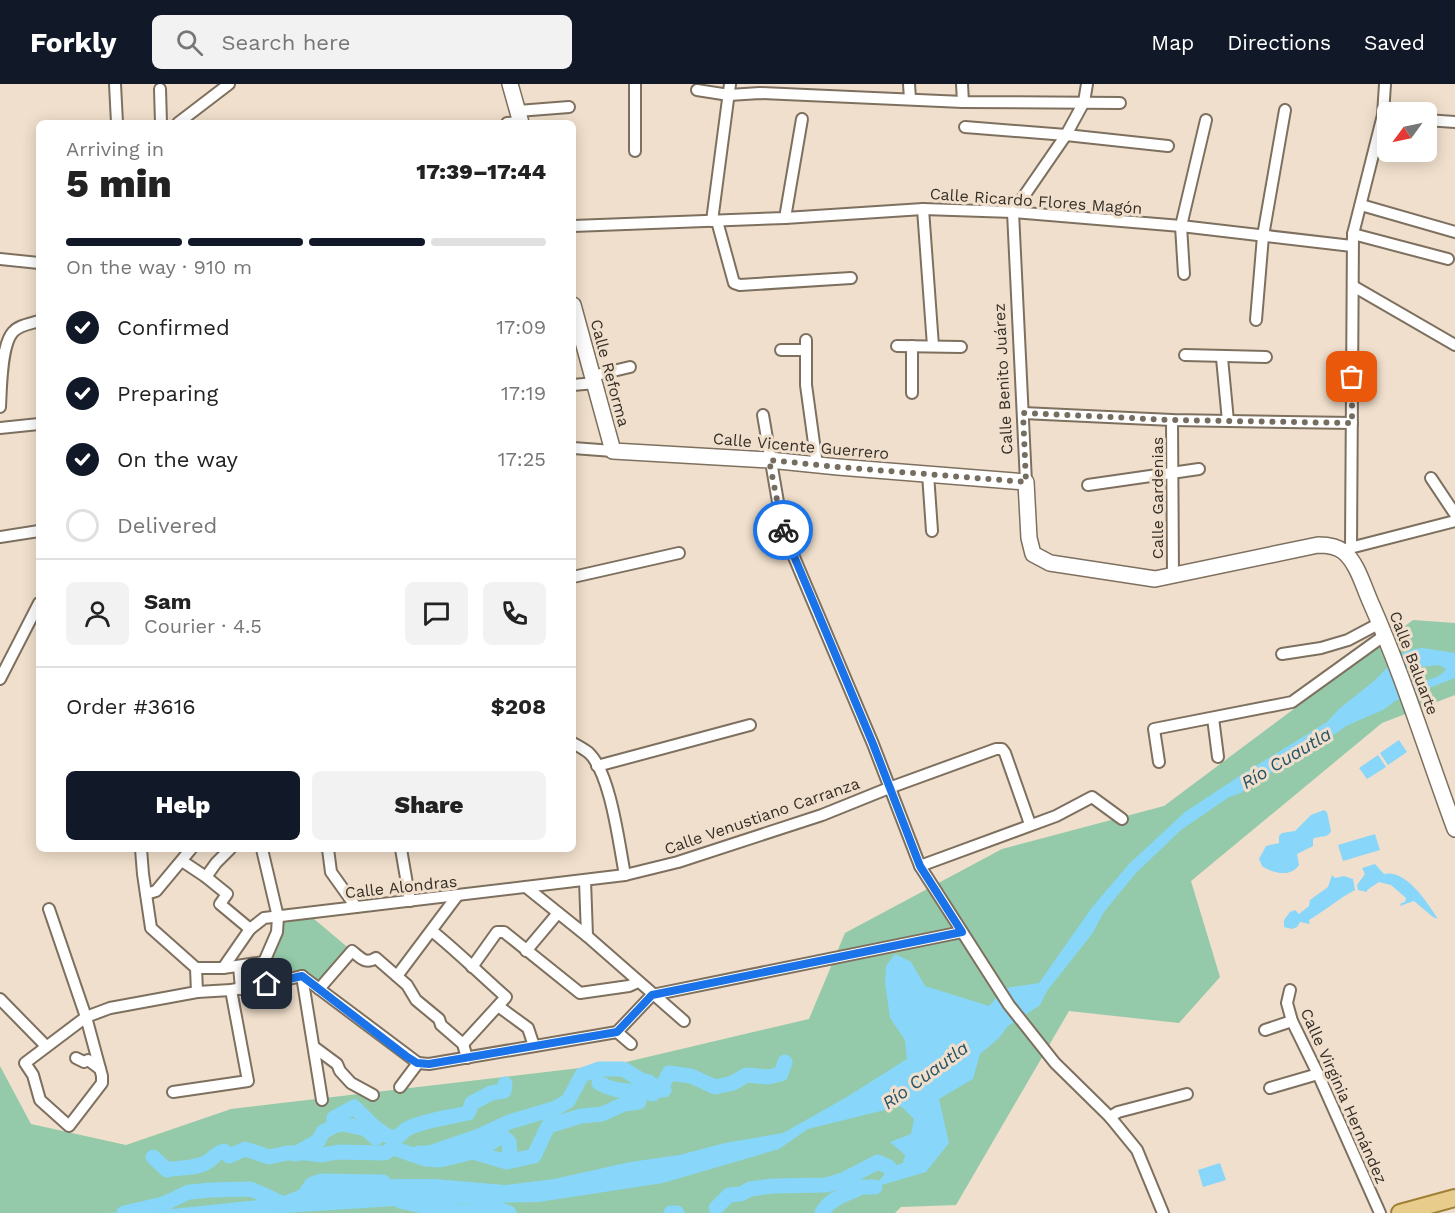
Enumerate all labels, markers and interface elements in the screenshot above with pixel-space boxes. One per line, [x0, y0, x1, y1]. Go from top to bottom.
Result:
search box [152, 15, 572, 69]
text: Forkly [30, 26, 116, 59]
icon: search [173, 26, 206, 59]
text: Search here [221, 30, 350, 55]
text: Map [1151, 30, 1194, 55]
text: Directions [1227, 30, 1331, 55]
text: Saved [1364, 30, 1425, 55]
north arrow [1377, 102, 1437, 162]
map controls [1377, 102, 1437, 162]
text: Arriving in [66, 137, 164, 161]
text: 17:39–17:44 [416, 159, 546, 184]
text: 5 min [66, 161, 172, 206]
street label: Calle Ricardo Flores Magón [929, 184, 1143, 218]
text: On the way · 910 m [66, 255, 252, 279]
street label: Calle Benito Juárez [990, 303, 1016, 455]
icon: check [66, 311, 99, 344]
text: Confirmed [117, 315, 230, 340]
text: 17:09 [496, 315, 546, 339]
street label: Calle Reforma [587, 317, 633, 429]
pin [1326, 351, 1377, 402]
icon: bag [1335, 360, 1368, 393]
icon: check [66, 377, 99, 410]
text: Preparing [117, 381, 218, 406]
text: 17:19 [501, 381, 546, 405]
street label: Calle Vicente Guerrero [712, 429, 890, 463]
street label: Calle Gardenias [1148, 437, 1167, 559]
icon: check [66, 443, 99, 476]
text: On the way [117, 447, 238, 472]
text: 17:25 [498, 447, 546, 471]
courier [753, 500, 813, 560]
text: Delivered [117, 513, 217, 538]
icon: bike [767, 514, 800, 547]
button: person [66, 582, 129, 645]
button: chat [405, 582, 468, 645]
button: phone [483, 582, 546, 645]
text: Sam [144, 589, 192, 614]
street label: Calle Baluarte [1385, 608, 1443, 718]
text: Courier · 4.5 [144, 614, 262, 638]
text: Order #3616 [66, 694, 196, 719]
text: $208 [491, 694, 546, 719]
water label: Río Cuautla [1237, 723, 1335, 793]
button: Help [66, 771, 300, 840]
button: Share [312, 771, 546, 840]
street label: Calle Venustiano Carranza [662, 774, 862, 858]
street label: Calle Alondras [344, 872, 458, 902]
pin [241, 958, 292, 1009]
icon: home [250, 967, 283, 1000]
street label: Calle Virginia Hernández [1297, 1005, 1391, 1187]
water label: Río Cuautla [878, 1037, 972, 1113]

